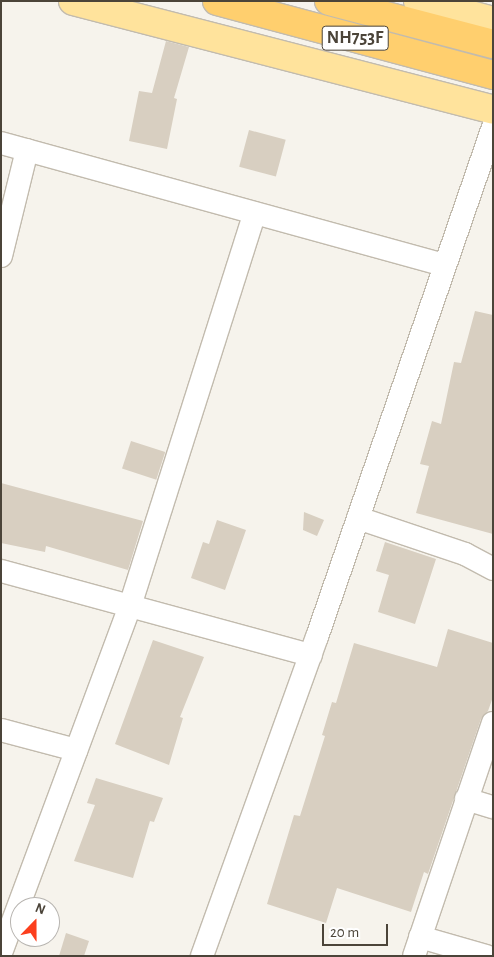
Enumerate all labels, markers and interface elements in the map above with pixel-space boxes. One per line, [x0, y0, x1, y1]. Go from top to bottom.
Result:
road number: NH753F [321, 22, 389, 54]
north arrow [10, 897, 60, 947]
text: N [33, 901, 47, 917]
scale bar [324, 914, 390, 946]
text: 20 m [330, 925, 359, 940]

